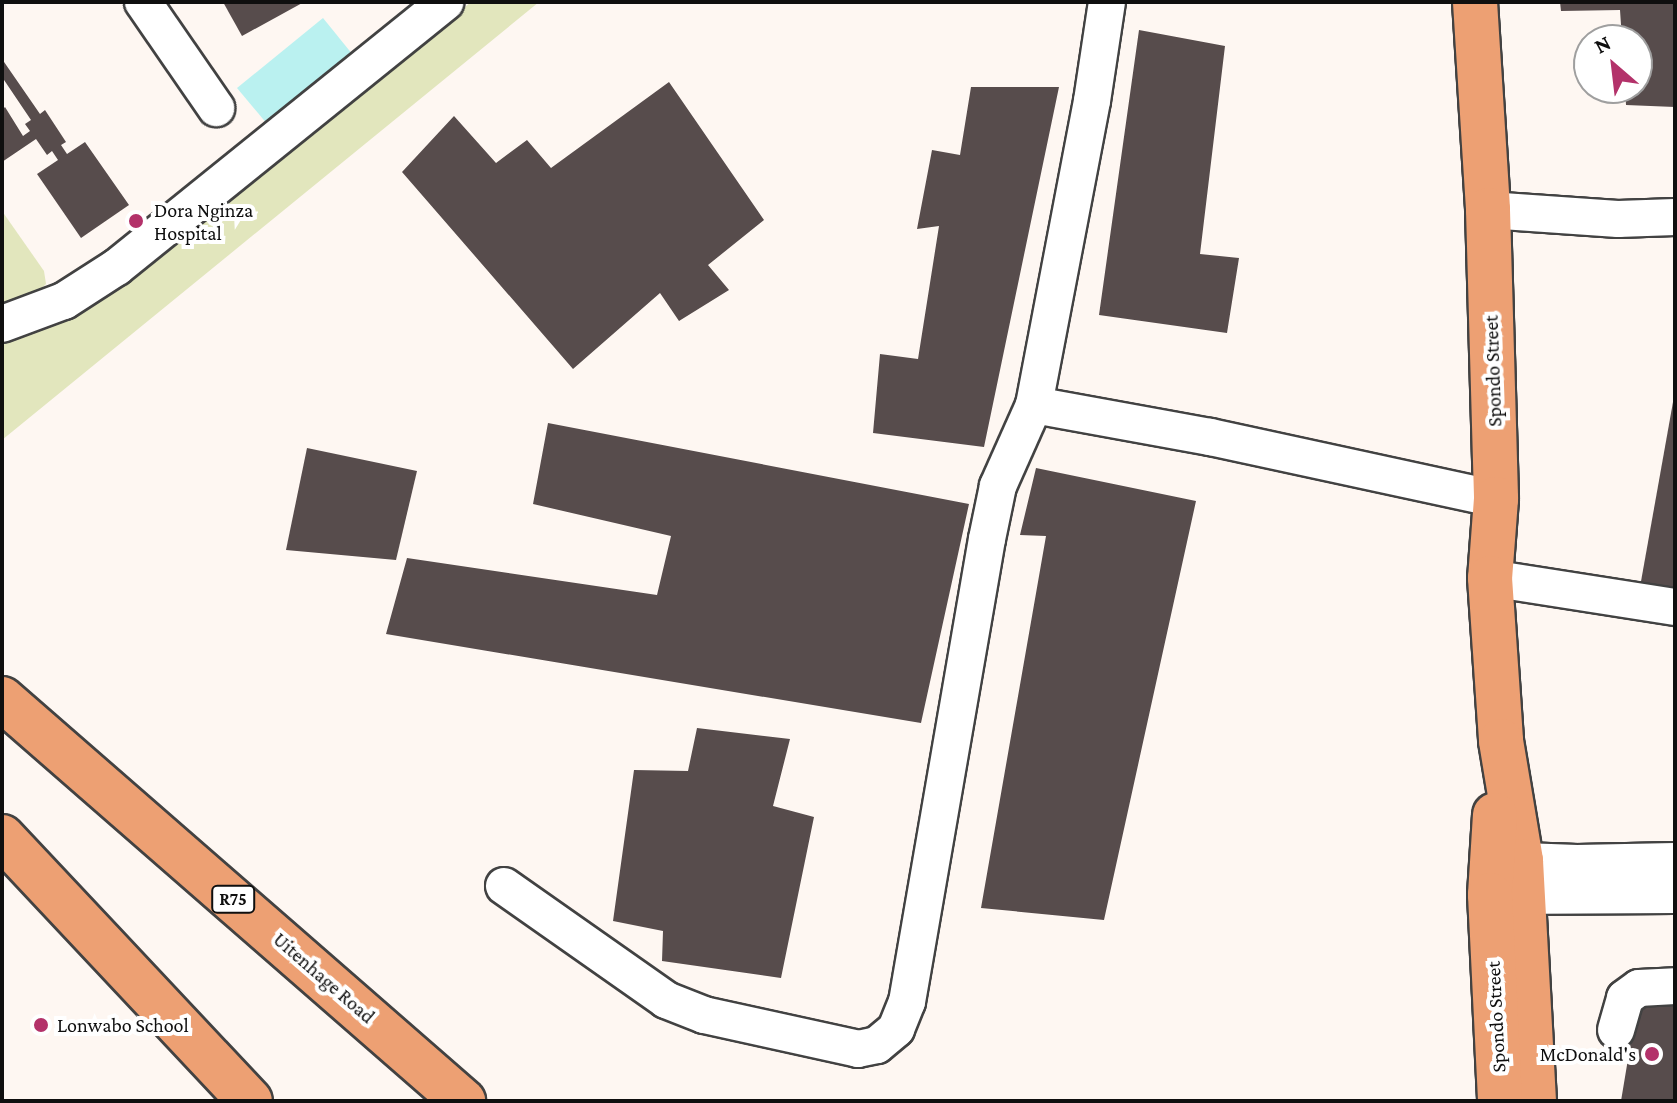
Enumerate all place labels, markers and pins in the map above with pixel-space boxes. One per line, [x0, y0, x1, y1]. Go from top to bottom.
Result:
place label: Dora Nginza Hospital [154, 198, 253, 245]
marker: Dora Nginza Hospital [125, 210, 147, 232]
place label: Lonwabo School [57, 1013, 189, 1037]
marker: Lonwabo School [32, 1016, 50, 1034]
place label: McDonald's [1540, 1042, 1636, 1066]
marker: McDonald's [1643, 1045, 1661, 1063]

